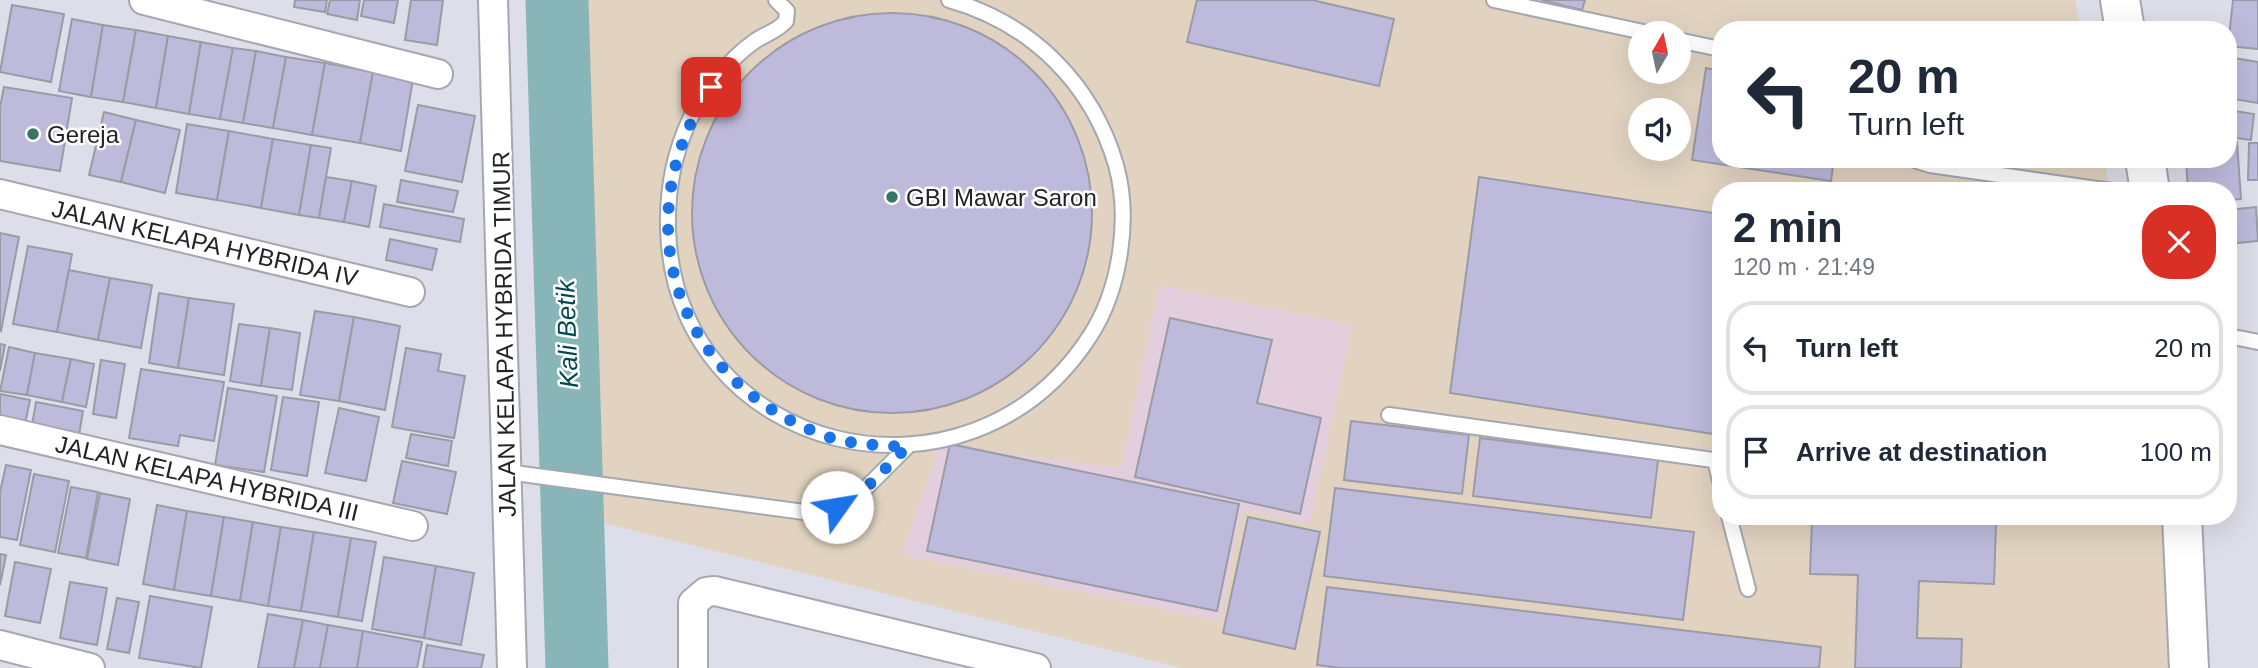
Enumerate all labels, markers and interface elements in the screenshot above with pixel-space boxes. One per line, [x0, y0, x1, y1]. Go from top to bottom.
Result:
north arrow [1628, 21, 1690, 84]
map controls [1628, 21, 1691, 161]
icon: left [1733, 49, 1824, 140]
text: 20 m [1848, 49, 1960, 103]
pin [681, 57, 741, 117]
icon: arrive [692, 68, 730, 106]
button: sound [1628, 98, 1691, 161]
text: Turn left [1848, 106, 1964, 142]
place label: Gereja [47, 121, 120, 148]
marker: Gereja [25, 126, 41, 142]
street label: JALAN KELAPA HYBRIDA TIMUR [487, 151, 521, 517]
place label: GBI Mawar Saron [906, 184, 1097, 211]
marker: GBI Mawar Saron [884, 189, 900, 205]
street label: JALAN KELAPA HYBRIDA IV [49, 195, 361, 291]
text: 2 min [1733, 204, 1843, 251]
button: close [2142, 205, 2216, 279]
text: 120 m · 21:49 [1733, 254, 1875, 280]
water label: Kali Betik [550, 277, 584, 389]
icon: left [1737, 329, 1775, 367]
text: Turn left [1796, 333, 1898, 363]
text: 20 m [2154, 333, 2212, 363]
street label: JALAN KELAPA HYBRIDA III [53, 430, 361, 526]
icon: arrive [1737, 433, 1775, 471]
text: Arrive at destination [1796, 437, 2047, 467]
text: 100 m [2140, 437, 2212, 467]
position arrow [800, 470, 874, 544]

